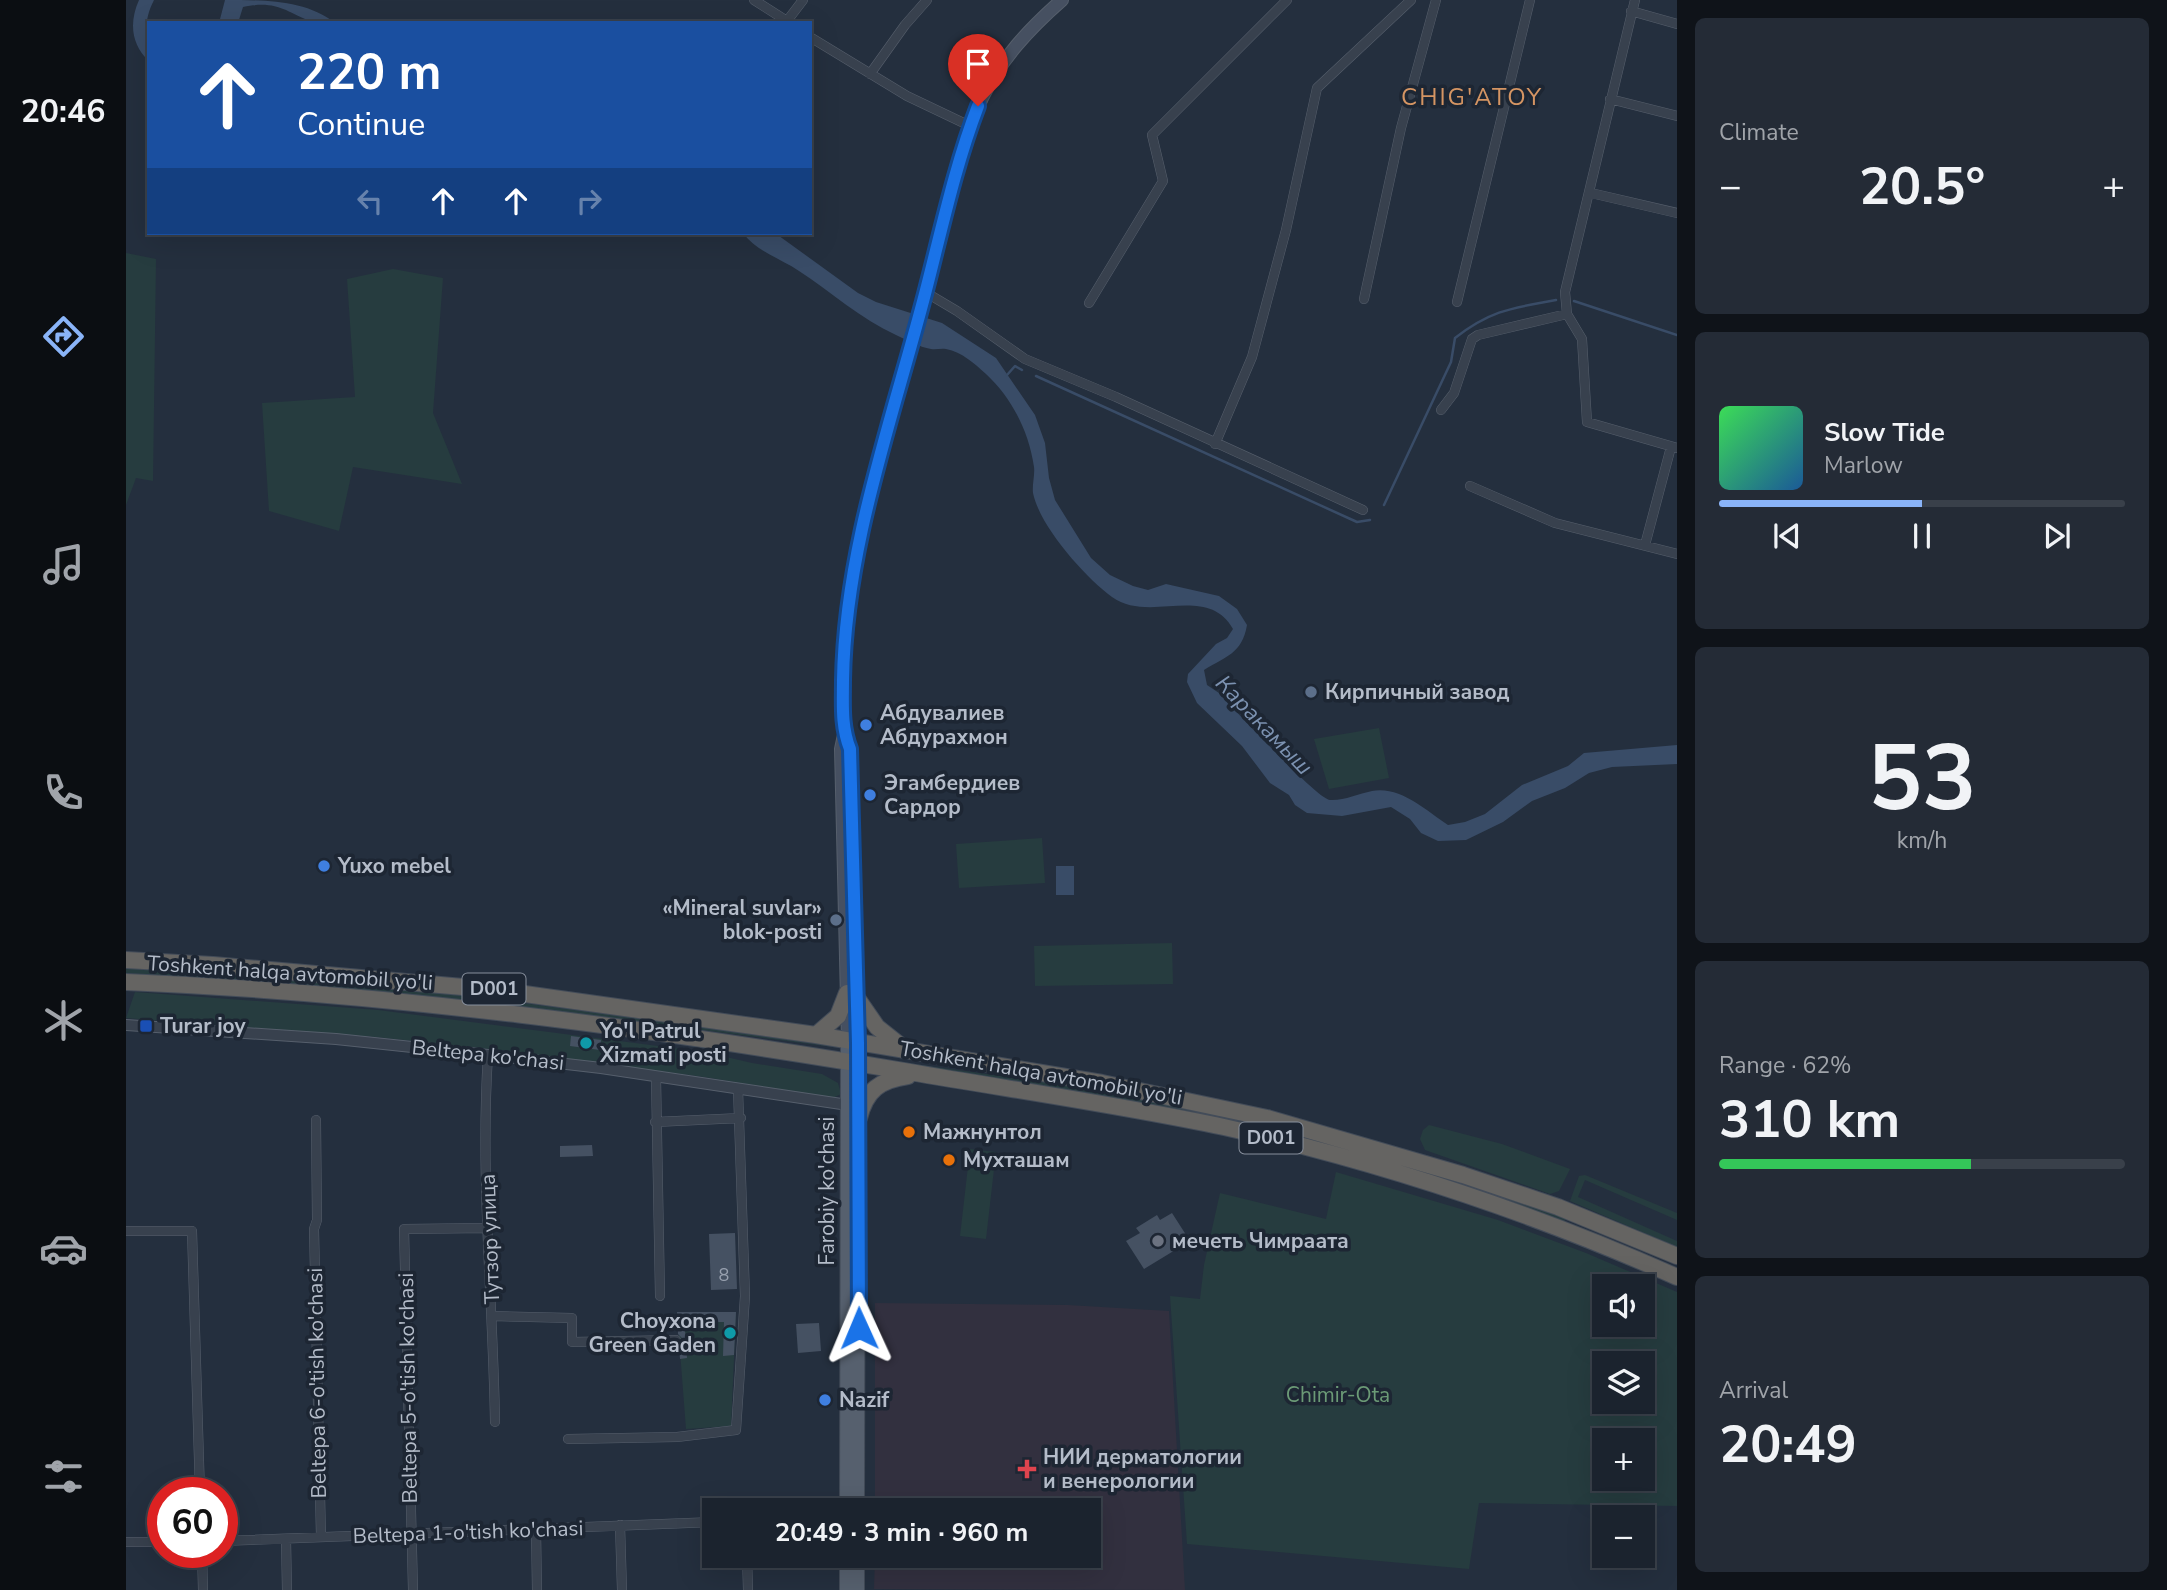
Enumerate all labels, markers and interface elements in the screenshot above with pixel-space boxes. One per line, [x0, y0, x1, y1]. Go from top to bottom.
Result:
pin [948, 34, 1008, 106]
text: 220 m [297, 39, 441, 106]
icon: arrive [959, 45, 997, 83]
icon: ahead [182, 49, 273, 140]
district label: CHIG'ATOY [1401, 81, 1543, 113]
text: 20:46 [21, 90, 105, 133]
text: Continue [297, 103, 425, 146]
text: Climate [1719, 117, 1799, 148]
text: 20.5° [1859, 151, 1985, 222]
text: − [1719, 161, 1742, 212]
text: + [2102, 161, 2125, 212]
icon: left [351, 182, 389, 220]
icon: ahead [424, 182, 462, 220]
icon: ahead [497, 182, 535, 220]
icon: right [570, 182, 608, 220]
icon: directions [39, 312, 88, 361]
text: Slow Tide [1824, 415, 1945, 450]
text: Marlow [1824, 450, 1903, 481]
icon: previous [1768, 517, 1806, 555]
icon: pause [1903, 517, 1941, 555]
icon: next [2038, 517, 2076, 555]
icon: music [39, 540, 88, 589]
water label: Каракамыш [1208, 668, 1320, 782]
place label: Кирпичный завод [1325, 678, 1510, 706]
marker: Кирпичный завод [1303, 684, 1319, 700]
place label: Абдувалиев Абдурахмон [880, 699, 1008, 751]
marker: Абдувалиев Абдурахмон [858, 717, 874, 733]
text: 53 [1867, 717, 1977, 841]
icon: phone [39, 768, 88, 817]
place label: Эгамбердиев Сардор [884, 769, 1020, 821]
marker: Эгамбердиев Сардор [862, 787, 878, 803]
text: km/h [1897, 825, 1947, 856]
place label: Yuxo mebel [337, 852, 451, 880]
marker: Yuxo mebel [316, 858, 332, 874]
place label: «Mineral suvlar» blok-posti [662, 894, 822, 946]
marker: «Mineral suvlar» blok-posti [828, 912, 844, 928]
street label: Toshkent halqa avtomobil yo'li [146, 949, 434, 997]
road number: D001 [462, 973, 526, 1004]
icon: climate [39, 996, 88, 1045]
place label: Turar joy [160, 1012, 246, 1040]
place label: Yo'l Patrul Xizmati posti [599, 1017, 727, 1069]
marker: Turar joy [138, 1018, 154, 1034]
street label: Beltepa ko'chasi [411, 1033, 565, 1077]
street label: Toshkent halqa avtomobil yo'li [898, 1034, 1184, 1112]
marker: Yo'l Patrul Xizmati posti [578, 1035, 594, 1051]
text: Range · 62% [1719, 1050, 1851, 1081]
text: 310 km [1719, 1084, 1900, 1155]
street label: Farobiy ko'chasi [813, 1117, 841, 1265]
place label: Мажнунтол [923, 1118, 1042, 1146]
road number: D001 [1240, 1122, 1302, 1154]
marker: Мажнунтол [901, 1124, 917, 1140]
place label: Мухташам [963, 1146, 1070, 1174]
marker: Мухташам [941, 1152, 957, 1168]
street label: Тутзор улица [474, 1173, 506, 1305]
icon: car [39, 1224, 88, 1273]
place label: мечеть Чимраата [1172, 1227, 1349, 1255]
marker: мечеть Чимраата [1150, 1233, 1166, 1249]
house number: 8 [719, 1263, 729, 1287]
street label: Beltepa 6-o'tish ko'chasi [301, 1267, 333, 1499]
street label: Beltepa 5-o'tish ko'chasi [392, 1272, 424, 1504]
map controls [1592, 1274, 1655, 1568]
button: sound [1592, 1274, 1655, 1337]
position arrow [822, 1291, 896, 1365]
place label: Choyxona Green Gaden [589, 1307, 716, 1359]
marker: Choyxona Green Gaden [722, 1325, 738, 1341]
button: layers [1592, 1351, 1655, 1414]
text: Arrival [1719, 1375, 1788, 1406]
park label: Chimir-Ota [1286, 1381, 1390, 1409]
place label: Nazif [839, 1386, 890, 1414]
marker: Nazif [817, 1392, 833, 1408]
text: 20:49 [1719, 1409, 1857, 1480]
button: + [1592, 1428, 1655, 1491]
place label: НИИ дерматологии и венерологии [1043, 1443, 1242, 1495]
icon: filters [39, 1452, 88, 1501]
marker: НИИ дерматологии и венерологии [1017, 1459, 1037, 1479]
speed limit sign: 60 [147, 1477, 238, 1568]
button: − [1592, 1505, 1655, 1568]
street label: Beltepa 1-o'tish ko'chasi [352, 1514, 584, 1550]
text: 20:49 · 3 min · 960 m [775, 1515, 1028, 1550]

